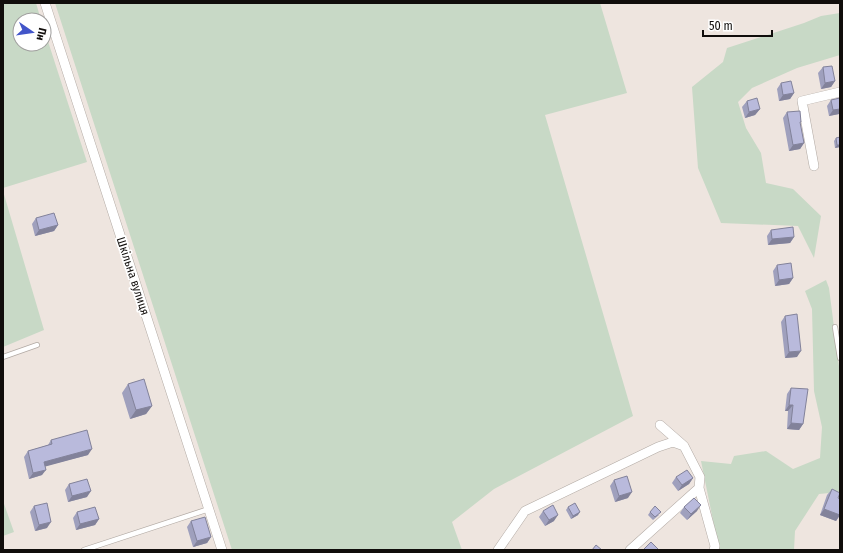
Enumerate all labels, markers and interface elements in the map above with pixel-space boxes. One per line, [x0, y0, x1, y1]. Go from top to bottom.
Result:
north arrow [12, 12, 52, 52]
scale bar [703, 12, 772, 38]
text: 50 m [709, 19, 733, 33]
text: Пн [33, 27, 49, 42]
street label: Шкільна вулиця [114, 235, 152, 317]

